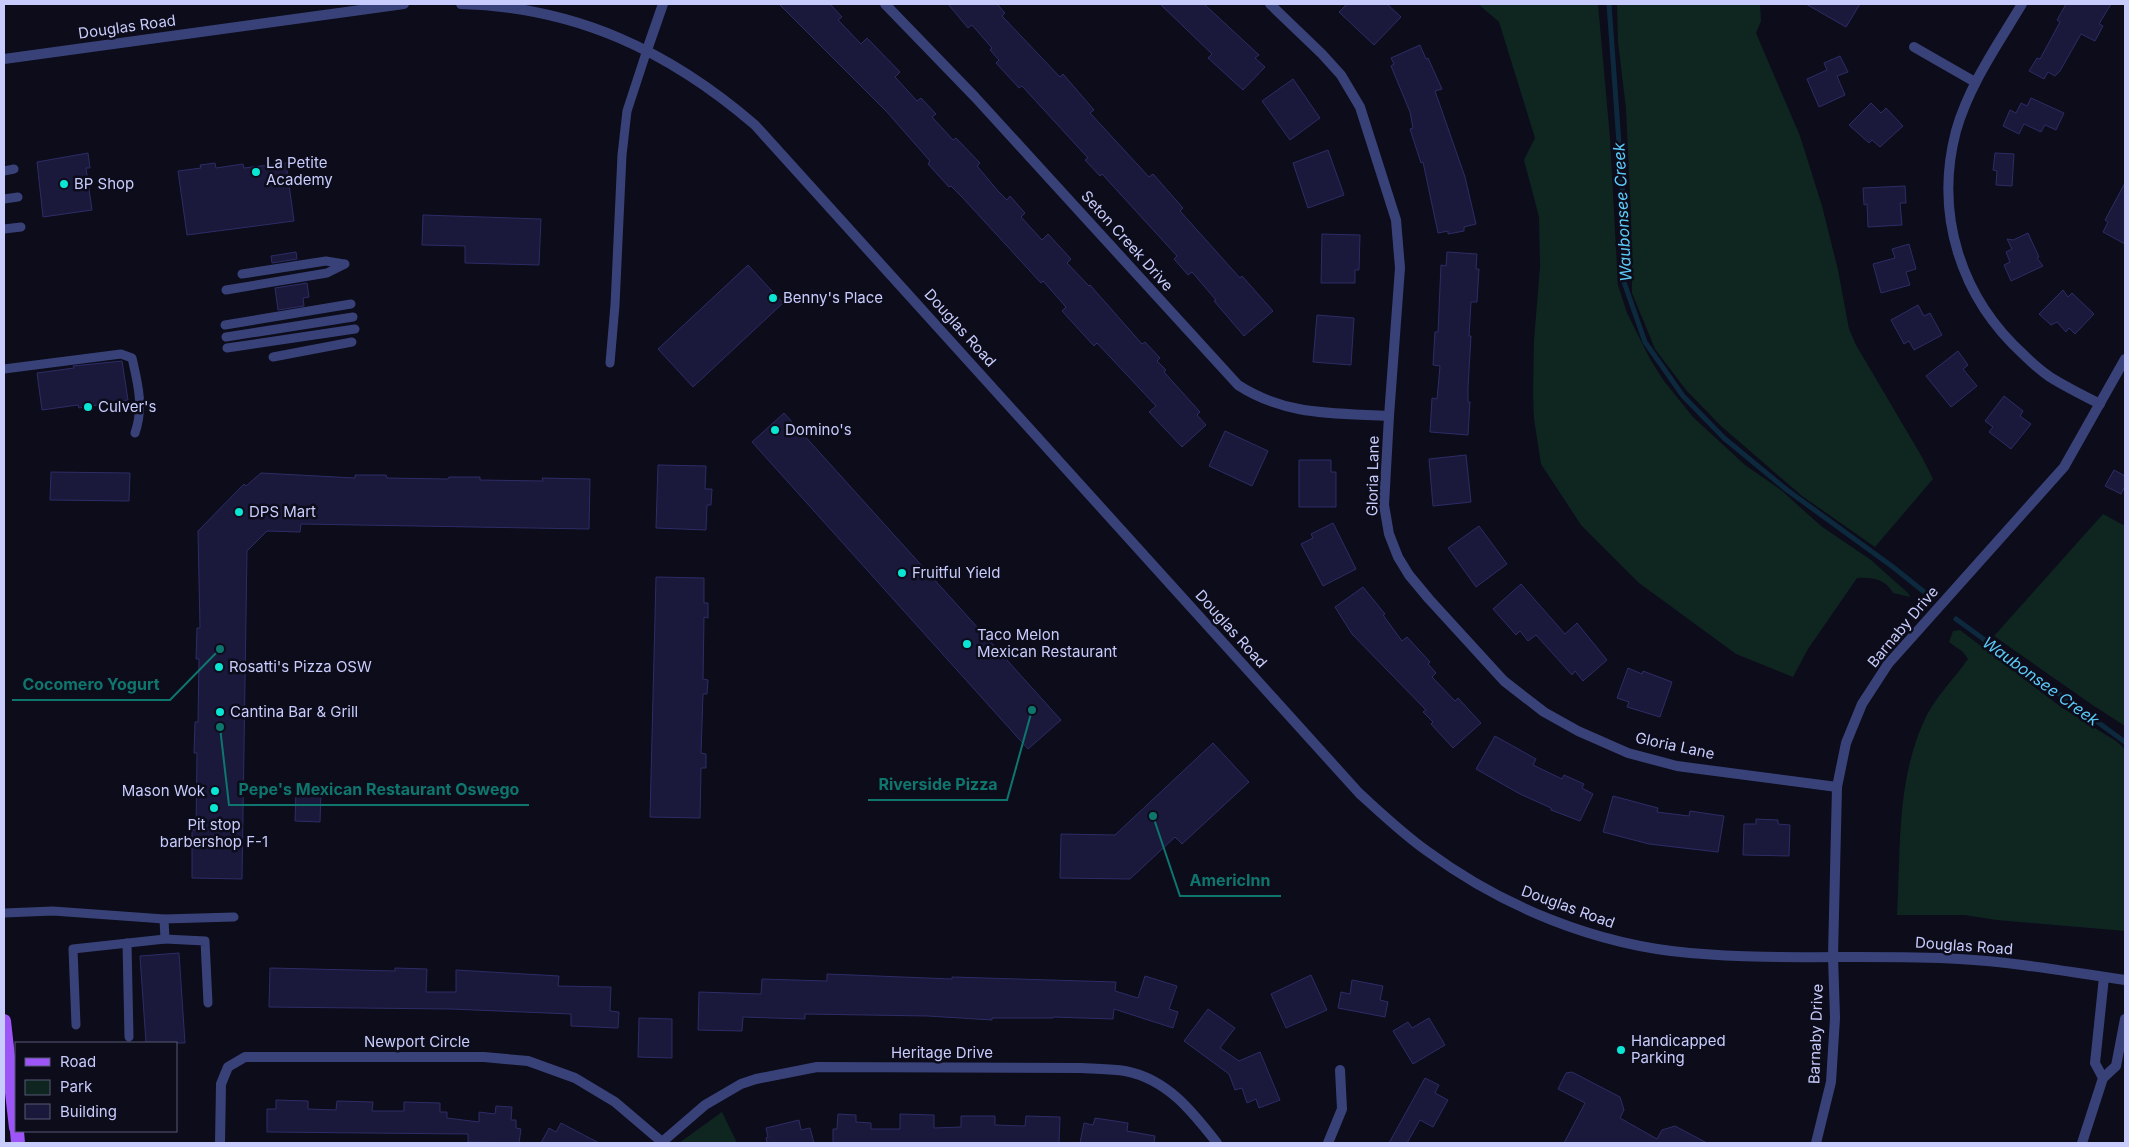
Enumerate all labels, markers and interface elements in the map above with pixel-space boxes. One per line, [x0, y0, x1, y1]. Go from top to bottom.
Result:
street label: Douglas Road [77, 10, 177, 43]
water label: Waubonsee Creek [1608, 142, 1636, 282]
place label: La Petite Academy [266, 153, 333, 189]
marker: La Petite Academy [250, 166, 262, 178]
place label: BP Shop [74, 174, 134, 193]
marker: BP Shop [58, 178, 70, 190]
street label: Seton Creek Drive [1077, 186, 1178, 295]
street label: Douglas Road [920, 285, 1000, 371]
place label: Benny's Place [783, 288, 883, 307]
marker: Benny's Place [767, 292, 779, 304]
place label: Culver's [98, 397, 157, 416]
marker: Culver's [82, 401, 94, 413]
place label: Domino's [785, 420, 852, 439]
marker: Domino's [769, 424, 781, 436]
street label: Gloria Lane [1362, 436, 1383, 516]
place label: DPS Mart [249, 502, 316, 521]
marker: DPS Mart [233, 506, 245, 518]
place label: Fruitful Yield [912, 563, 1000, 582]
marker: Fruitful Yield [896, 567, 908, 579]
street label: Barnaby Drive [1863, 582, 1942, 671]
street label: Douglas Road [1191, 586, 1271, 672]
place label: Taco Melon Mexican Restaurant [977, 625, 1117, 661]
water label: Waubonsee Creek [1979, 632, 2103, 730]
marker: Taco Melon Mexican Restaurant [961, 638, 973, 650]
place label: Rosatti's Pizza OSW [229, 657, 372, 676]
marker: Rosatti's Pizza OSW [213, 661, 225, 673]
callout: Cocomero Yogurt [12, 669, 170, 700]
text: Cocomero Yogurt [22, 674, 160, 694]
place label: Cantina Bar & Grill [230, 702, 358, 721]
marker: Cantina Bar & Grill [214, 706, 226, 718]
street label: Gloria Lane [1634, 728, 1716, 763]
callout: Riverside Pizza [868, 769, 1007, 800]
callout: Pepe's Mexican Restaurant Oswego [229, 774, 529, 805]
text: Riverside Pizza [878, 774, 998, 794]
text: Pepe's Mexican Restaurant Oswego [239, 779, 520, 799]
place label: Mason Wok [122, 781, 206, 800]
marker: Mason Wok [209, 785, 221, 797]
marker: Pit stop barbershop F-1 [208, 802, 220, 814]
place label: Pit stop barbershop F-1 [160, 815, 268, 851]
callout: AmericInn [1180, 865, 1281, 896]
text: AmericInn [1190, 870, 1270, 890]
street label: Douglas Road [1519, 881, 1618, 932]
street label: Douglas Road [1914, 933, 2014, 958]
street label: Barnaby Drive [1804, 984, 1827, 1084]
place label: Handicapped Parking [1631, 1031, 1726, 1067]
street label: Newport Circle [364, 1032, 470, 1051]
legend [15, 1042, 178, 1132]
street label: Heritage Drive [891, 1043, 993, 1062]
marker: Handicapped Parking [1615, 1044, 1627, 1056]
text: Road [60, 1052, 96, 1071]
text: Park [60, 1077, 93, 1096]
text: Building [60, 1102, 117, 1121]

